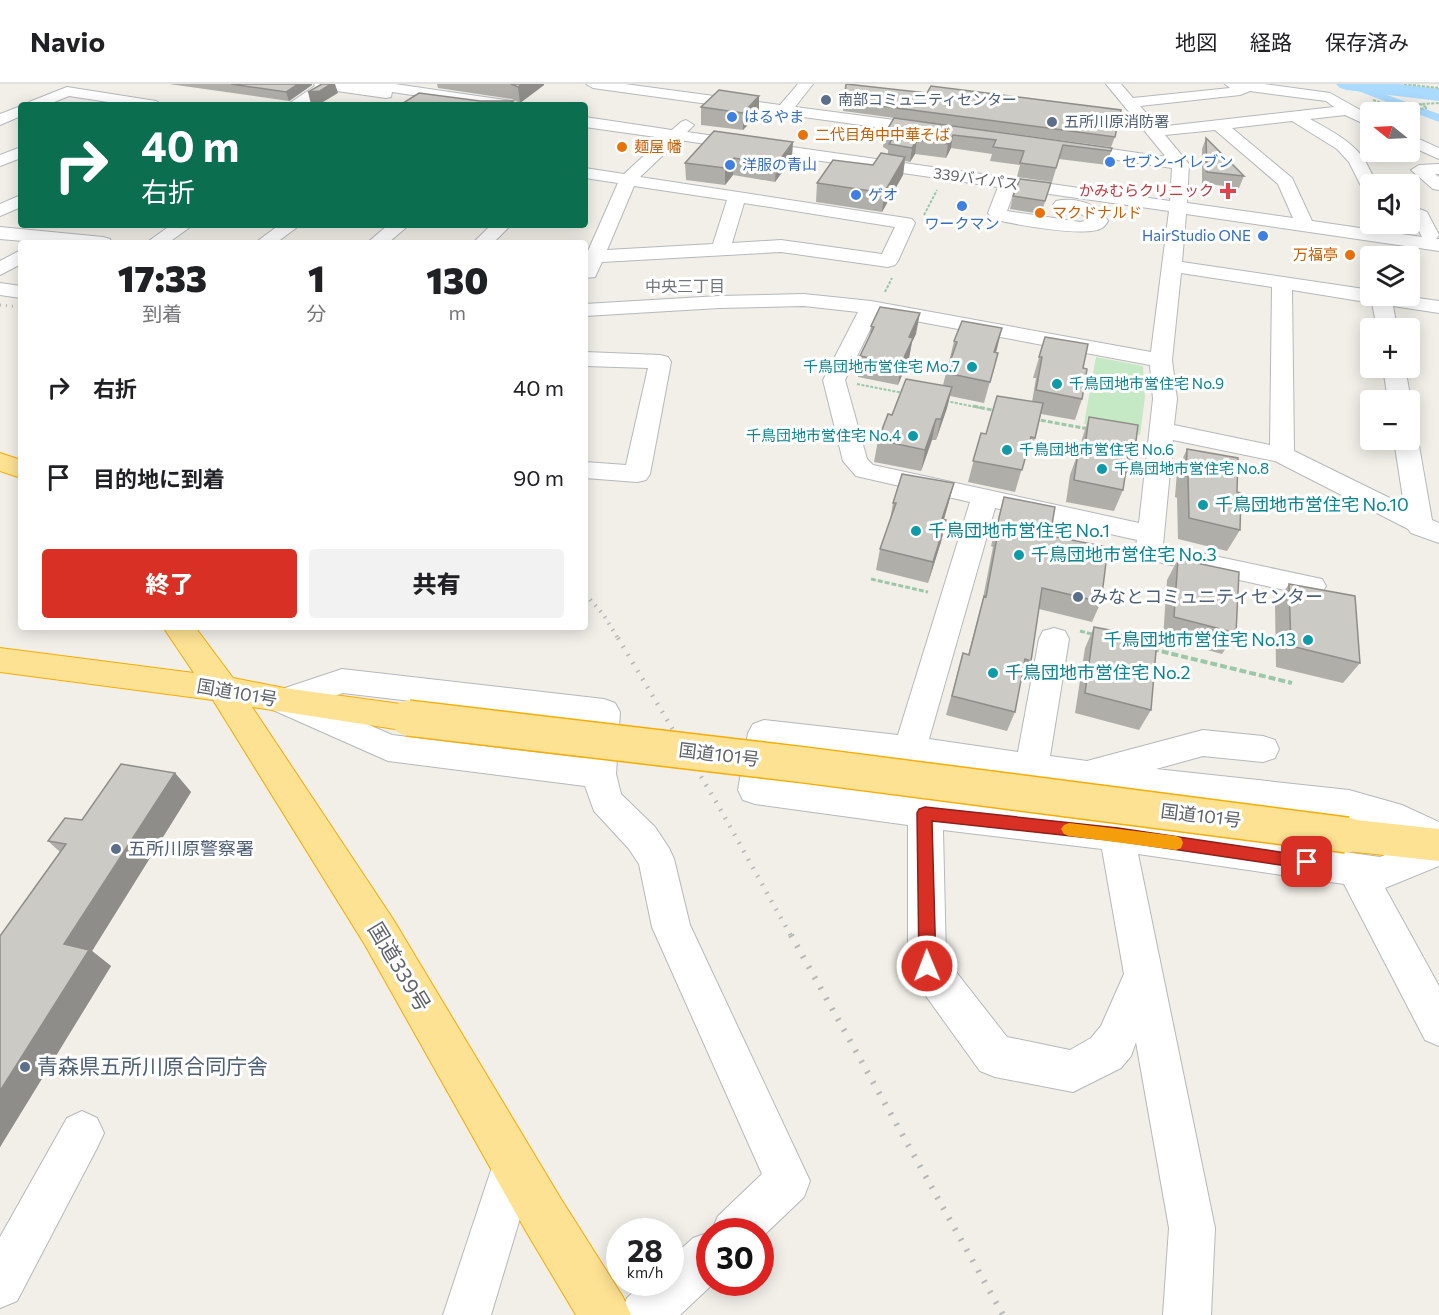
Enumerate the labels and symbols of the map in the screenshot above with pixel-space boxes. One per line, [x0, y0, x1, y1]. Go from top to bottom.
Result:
place label: 南部コミュニティセンター [838, 90, 1017, 108]
marker: 南部コミュニティセンター [819, 93, 833, 107]
north arrow [1360, 102, 1420, 162]
place label: はるやま [744, 107, 804, 125]
marker: はるやま [725, 110, 739, 124]
place label: 五所川原消防署 [1064, 112, 1169, 130]
marker: 五所川原消防署 [1045, 115, 1059, 129]
place label: 二代目角中中華そば [815, 125, 950, 143]
marker: 二代目角中中華そば [796, 128, 810, 142]
place label: 麺屋 幡 [634, 137, 682, 155]
marker: 麺屋 幡 [615, 140, 629, 154]
place label: セブン-イレブン [1122, 152, 1233, 170]
place label: 洋服の青山 [742, 155, 817, 173]
marker: セブン-イレブン [1103, 155, 1117, 169]
marker: 洋服の青山 [723, 158, 737, 172]
street label: 339バイパス [932, 163, 1020, 193]
place label: かみむらクリニック [1079, 181, 1214, 199]
marker: かみむらクリニック [1219, 182, 1237, 200]
place label: ゲオ [868, 185, 898, 203]
marker: ゲオ [849, 188, 863, 202]
marker: ワークマン [955, 199, 969, 213]
place label: マクドナルド [1052, 203, 1142, 221]
marker: マクドナルド [1033, 206, 1047, 220]
place label: ワークマン [924, 214, 1000, 232]
place label: HairStudio ONE [1142, 226, 1251, 244]
marker: HairStudio ONE [1256, 229, 1270, 243]
place label: 万福亭 [1293, 245, 1338, 263]
marker: 万福亭 [1343, 248, 1357, 262]
district label: 中央三丁目 [645, 276, 725, 295]
place label: 千鳥団地市営住宅 Mo.7 [803, 357, 960, 375]
marker: 千鳥団地市営住宅 Mo.7 [965, 360, 979, 374]
place label: 千鳥団地市営住宅 No.9 [1069, 374, 1224, 392]
marker: 千鳥団地市営住宅 No.9 [1050, 377, 1064, 391]
place label: 千鳥団地市営住宅 No.4 [746, 426, 901, 444]
marker: 千鳥団地市営住宅 No.4 [906, 429, 920, 443]
place label: 千鳥団地市営住宅 No.6 [1019, 440, 1174, 458]
marker: 千鳥団地市営住宅 No.6 [1000, 443, 1014, 457]
place label: 千鳥団地市営住宅 No.8 [1114, 459, 1269, 477]
marker: 千鳥団地市営住宅 No.8 [1095, 462, 1109, 476]
place label: 千鳥団地市営住宅 No.10 [1215, 493, 1409, 515]
marker: 千鳥団地市営住宅 No.10 [1196, 498, 1210, 512]
place label: 千鳥団地市営住宅 No.1 [928, 519, 1110, 541]
marker: 千鳥団地市営住宅 No.1 [909, 524, 923, 538]
place label: 千鳥団地市営住宅 No.3 [1031, 543, 1217, 565]
marker: 千鳥団地市営住宅 No.3 [1012, 548, 1026, 562]
place label: みなとコミュニティセンター [1090, 585, 1323, 607]
marker: みなとコミュニティセンター [1071, 590, 1085, 604]
place label: 千鳥団地市営住宅 No.13 [1104, 628, 1296, 650]
marker: 千鳥団地市営住宅 No.13 [1301, 633, 1315, 647]
place label: 千鳥団地市営住宅 No.2 [1005, 661, 1191, 683]
marker: 千鳥団地市営住宅 No.2 [986, 666, 1000, 680]
street label: 国道101号 [195, 674, 279, 710]
street label: 国道101号 [678, 738, 761, 770]
street label: 国道101号 [1160, 799, 1243, 831]
pin [1281, 836, 1332, 887]
place label: 五所川原警察署 [128, 837, 254, 859]
marker: 五所川原警察署 [109, 842, 123, 856]
street label: 国道339号 [364, 917, 437, 1015]
position arrow [895, 934, 959, 998]
place label: 青森県五所川原合同庁舎 [37, 1053, 268, 1078]
marker: 青森県五所川原合同庁舎 [18, 1060, 32, 1074]
speed limit sign: 30 [696, 1218, 774, 1296]

